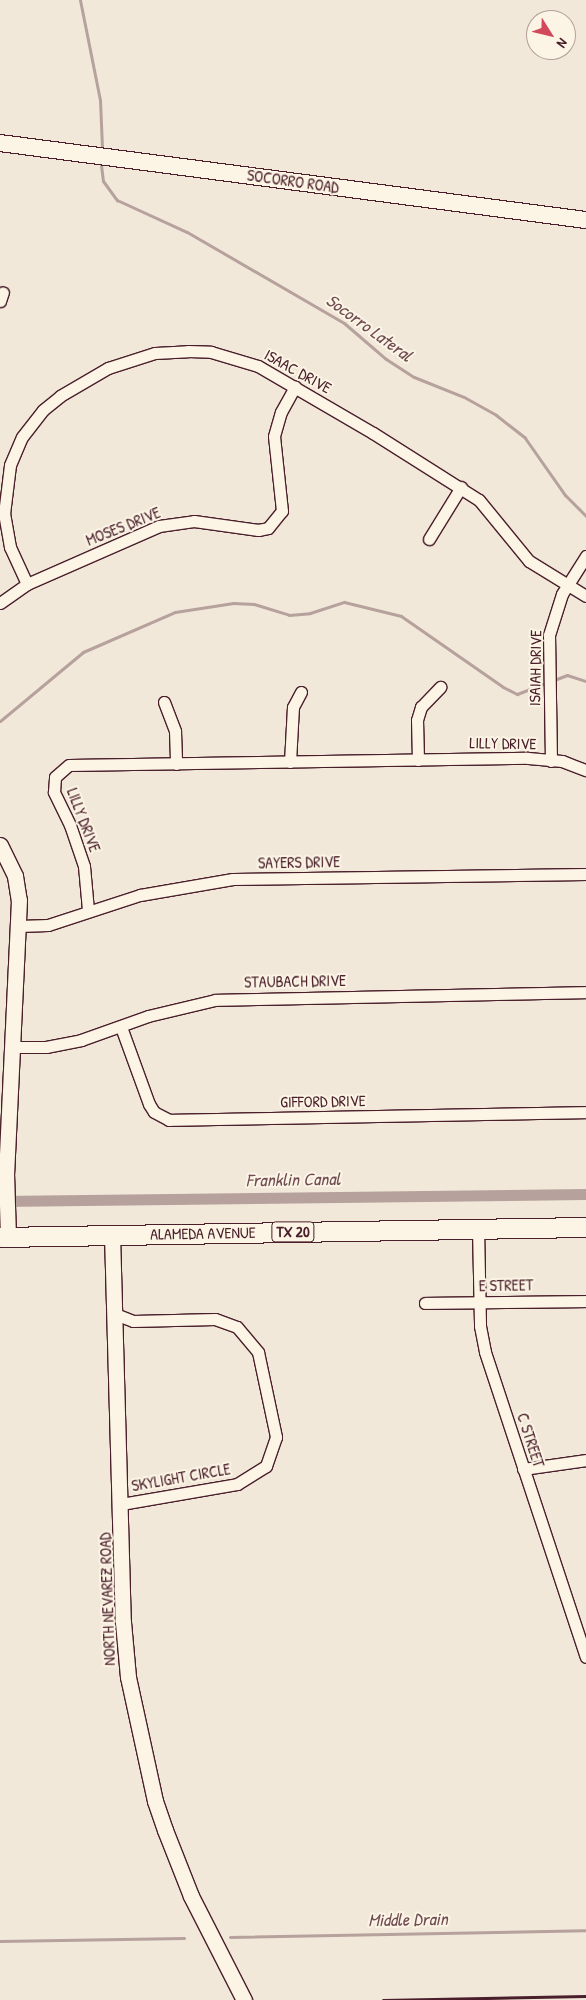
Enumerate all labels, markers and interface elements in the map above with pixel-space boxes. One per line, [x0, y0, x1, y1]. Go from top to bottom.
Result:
north arrow [526, 10, 576, 60]
text: N [553, 35, 573, 52]
street label: SOCORRO ROAD [246, 165, 340, 197]
water label: Socorro Lateral [322, 290, 416, 366]
street label: ISAAC DRIVE [261, 345, 335, 397]
street label: MOSES DRIVE [83, 502, 163, 550]
street label: ISAIAH DRIVE [525, 630, 545, 706]
street label: LILLY DRIVE [469, 733, 537, 753]
street label: LILLY DRIVE [63, 785, 105, 855]
street label: SAYERS DRIVE [258, 852, 340, 872]
street label: STAUBACH DRIVE [244, 971, 346, 991]
street label: GIFFORD DRIVE [280, 1091, 366, 1111]
water label: Franklin Canal [246, 1168, 340, 1192]
road number: TX 20 [270, 1220, 316, 1244]
street label: ALAMEDA AVENUE [150, 1222, 256, 1244]
street label: E STREET [479, 1275, 533, 1295]
street label: C STREET [513, 1410, 549, 1470]
street label: SKYLIGHT CIRCLE [130, 1459, 232, 1495]
street label: NORTH NEVAREZ ROAD [95, 1532, 119, 1666]
water label: Middle Drain [368, 1909, 448, 1931]

